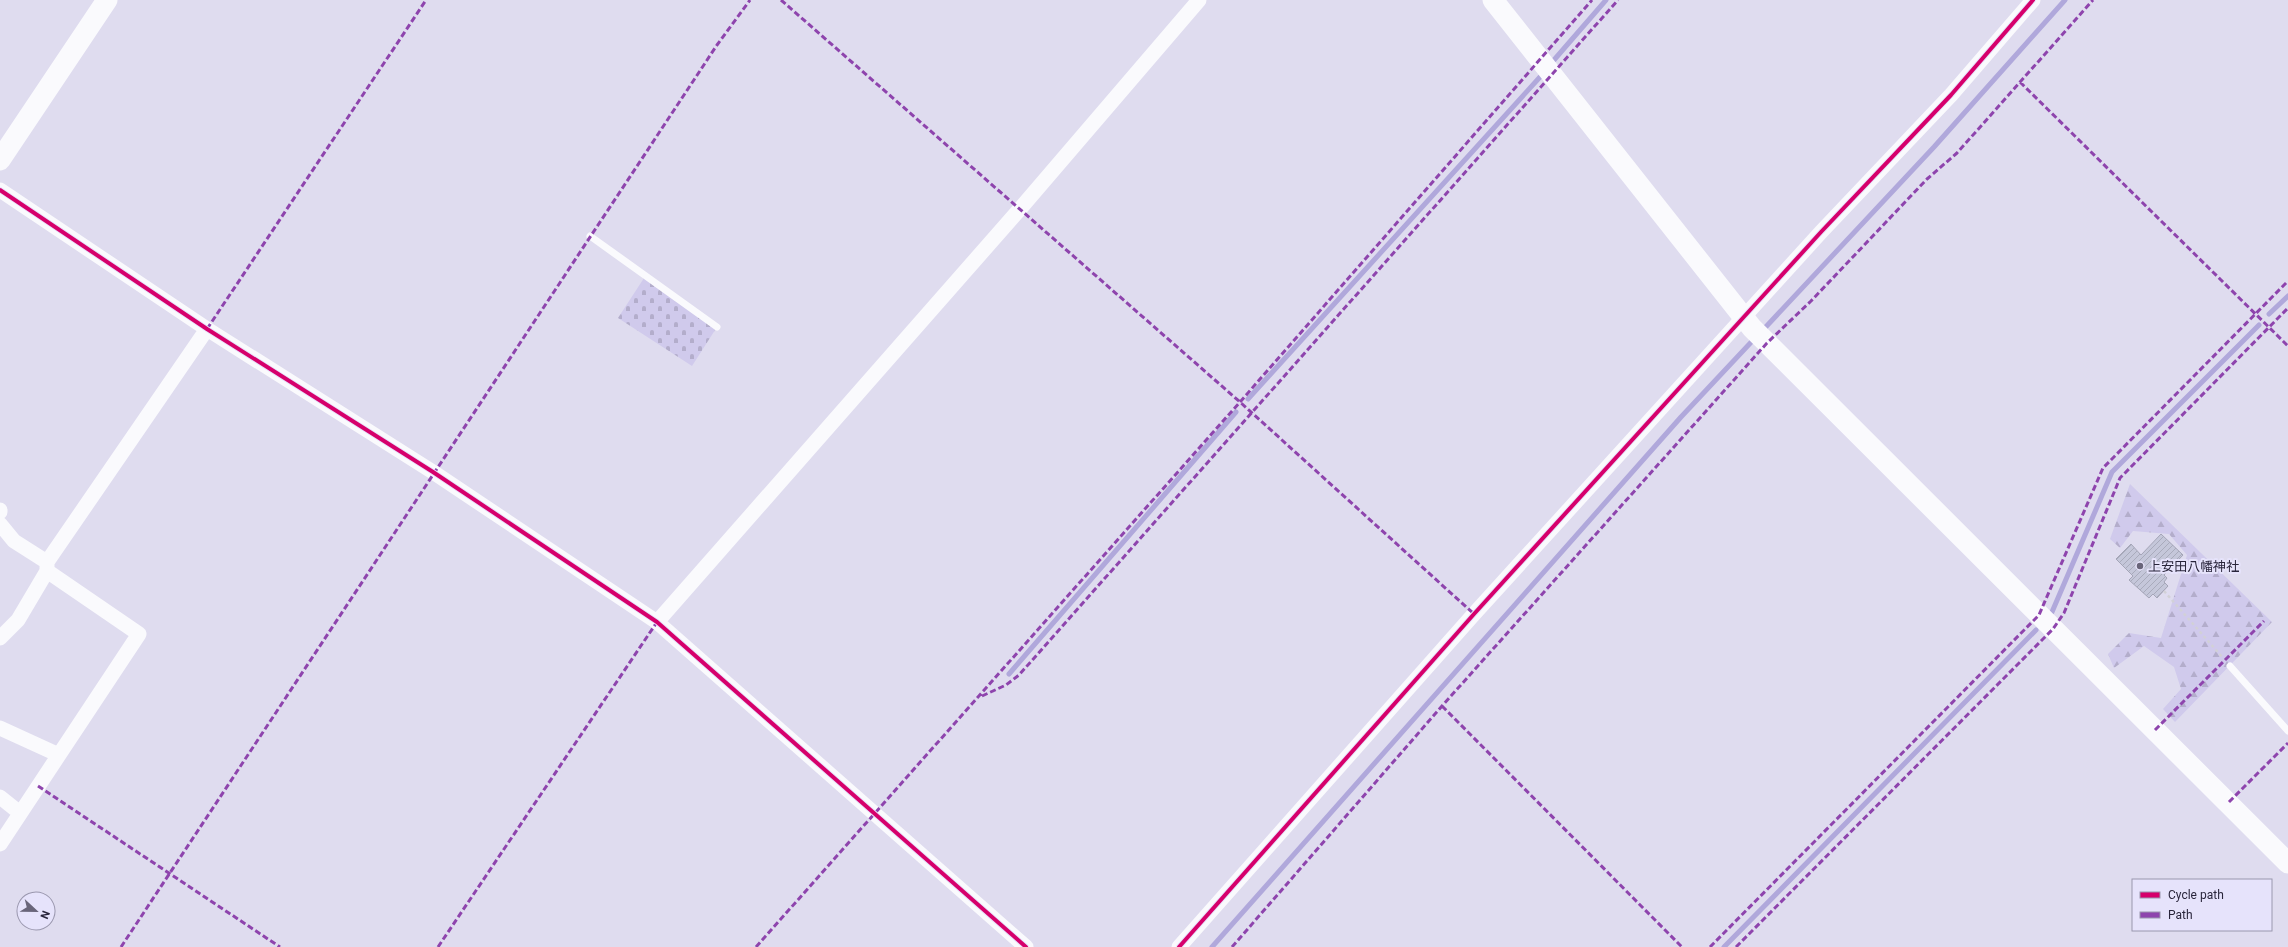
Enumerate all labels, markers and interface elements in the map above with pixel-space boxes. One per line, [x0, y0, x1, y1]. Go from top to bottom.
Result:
place label: 上安田八幡神社 [2148, 559, 2239, 574]
marker: 上安田八幡神社 [2135, 561, 2145, 571]
legend [2132, 879, 2272, 931]
text: Cycle path [2168, 888, 2224, 902]
north arrow [16, 891, 56, 931]
text: Path [2168, 908, 2193, 922]
text: N [37, 909, 52, 921]

